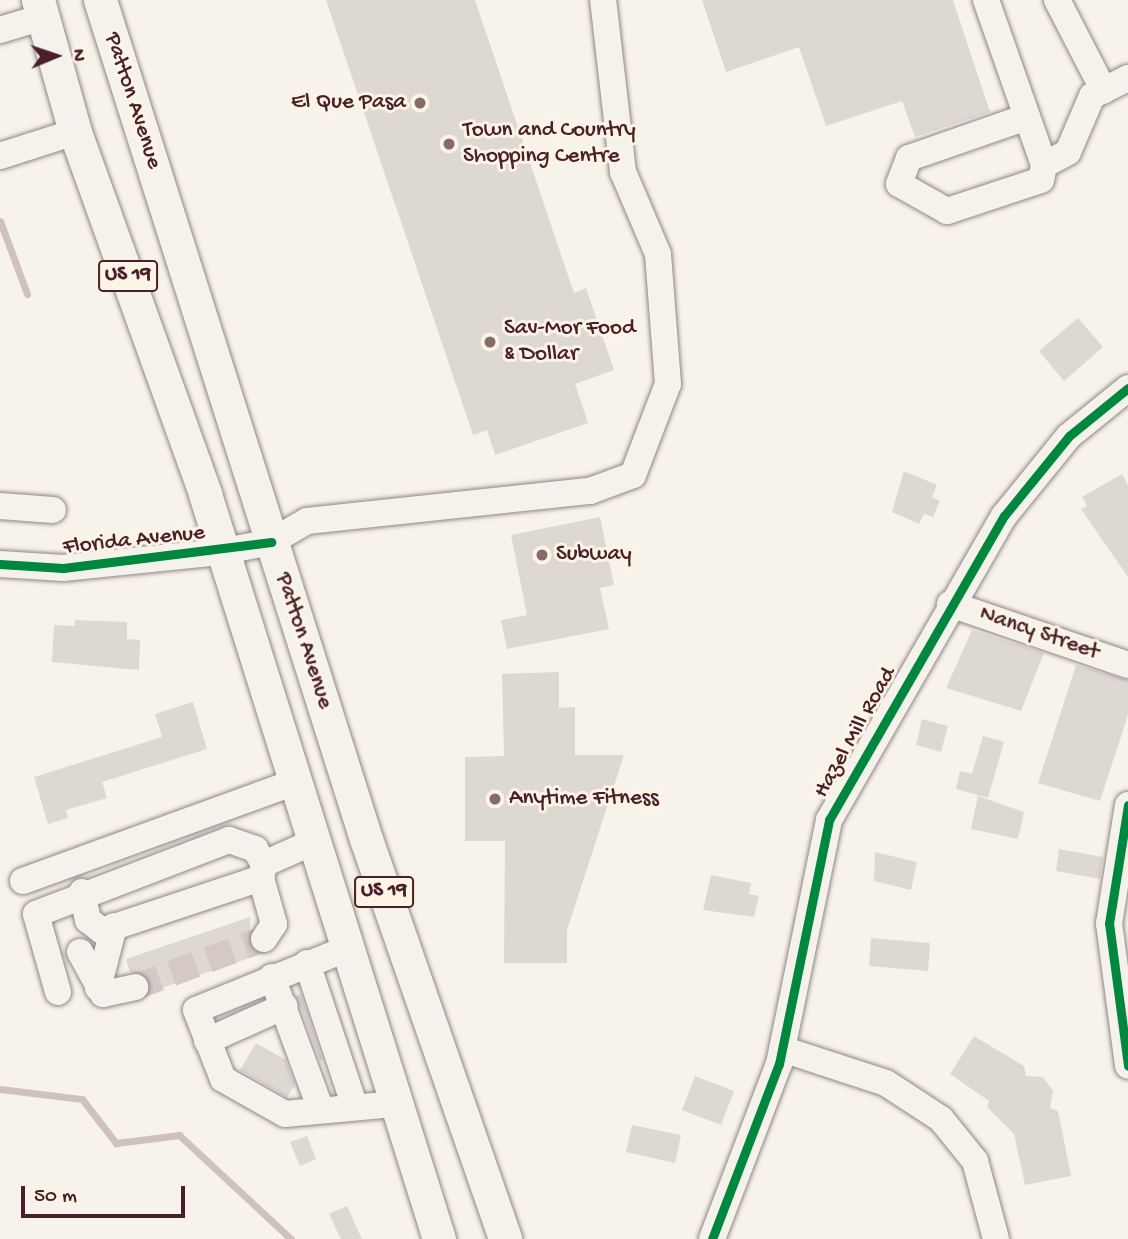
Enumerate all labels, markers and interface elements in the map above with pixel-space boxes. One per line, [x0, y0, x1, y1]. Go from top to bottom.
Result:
north arrow [21, 21, 91, 91]
street label: Patton Avenue [97, 29, 167, 173]
text: N [66, 49, 89, 62]
place label: El Que Pasa [291, 89, 406, 117]
marker: El Que Pasa [412, 95, 428, 111]
place label: Town and Country Shopping Centre [463, 117, 636, 171]
marker: Town and Country Shopping Centre [441, 136, 457, 152]
road number: US 19 [96, 258, 160, 294]
place label: Sav-Mor Food & Dollar [504, 315, 635, 369]
marker: Sav-Mor Food & Dollar [482, 334, 498, 350]
street label: Florida Avenue [62, 520, 206, 562]
place label: Subway [556, 541, 632, 569]
marker: Subway [534, 547, 550, 563]
street label: Patton Avenue [268, 569, 338, 713]
street label: Nancy Street [976, 601, 1102, 667]
street label: Hazel Mill Road [809, 663, 903, 803]
place label: Anytime Fitness [509, 785, 659, 813]
marker: Anytime Fitness [487, 791, 503, 807]
road number: US 19 [352, 874, 416, 910]
scale bar [24, 1172, 189, 1216]
text: 50 m [34, 1185, 77, 1210]

